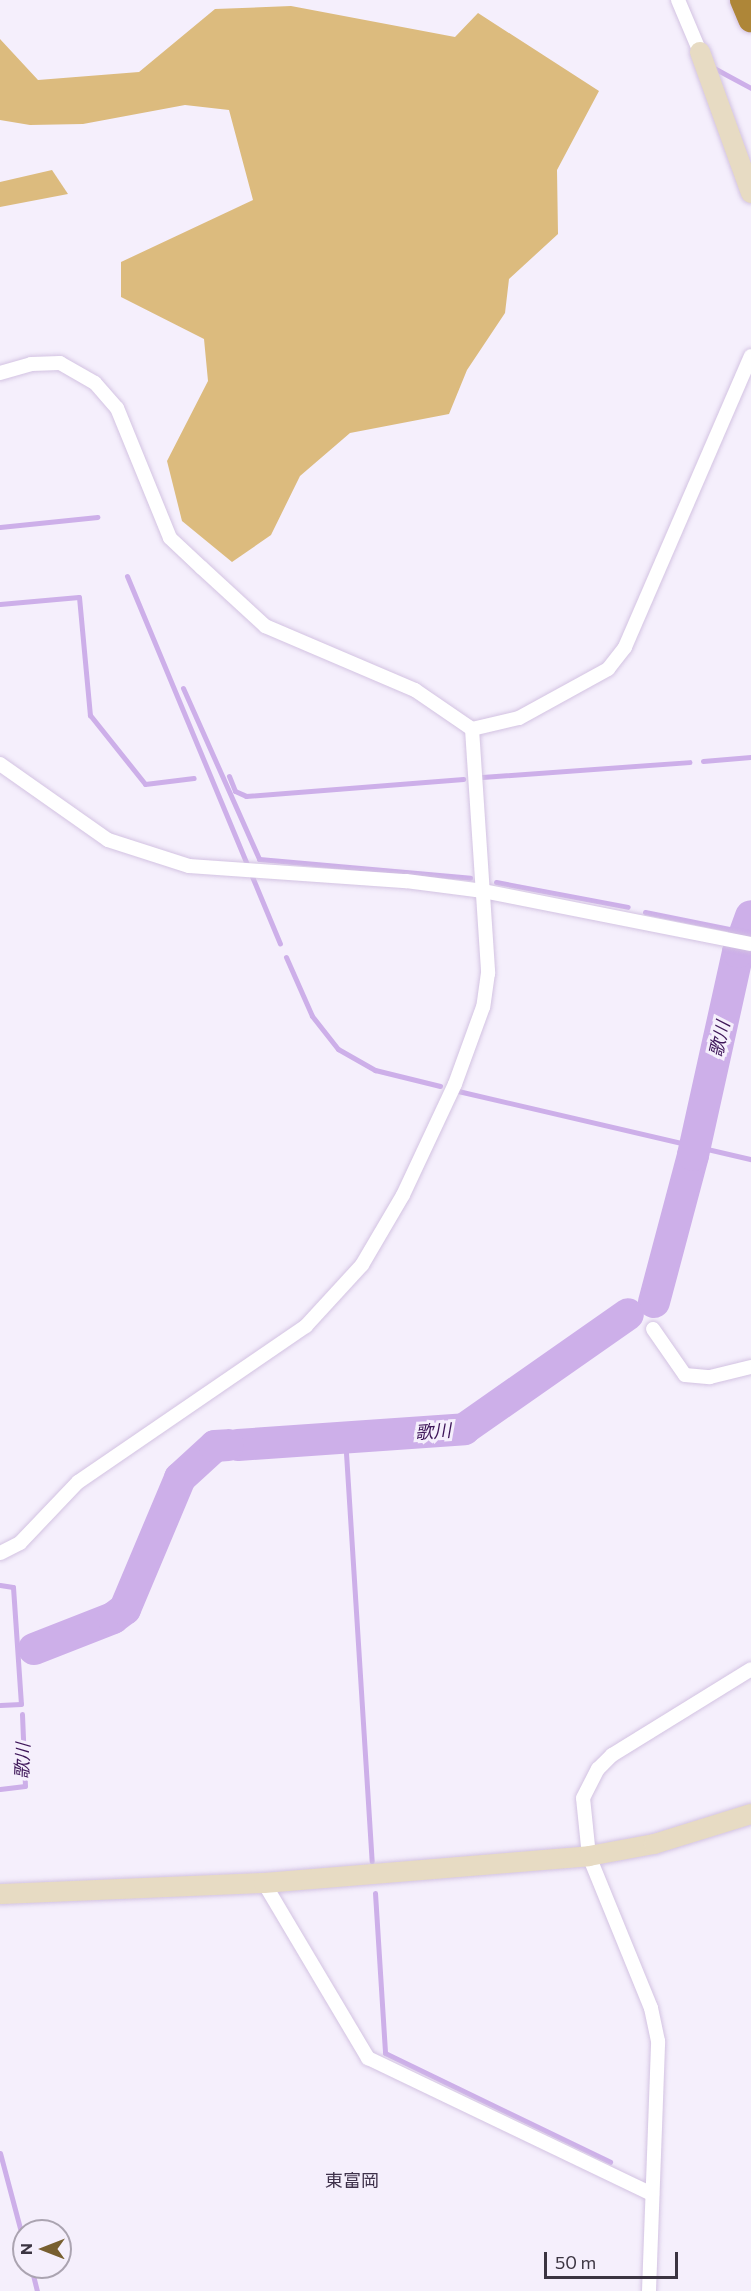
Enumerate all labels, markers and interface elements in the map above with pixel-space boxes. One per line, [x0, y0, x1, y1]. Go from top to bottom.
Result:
water label: 歌川 [704, 1019, 734, 1059]
water label: 歌川 [414, 1419, 452, 1443]
water label: 歌川 [11, 1743, 33, 1779]
district label: 東富岡 [325, 2169, 379, 2191]
north arrow [12, 2219, 72, 2279]
scale bar [547, 2240, 680, 2278]
text: N [16, 2243, 35, 2255]
text: 50 m [555, 2251, 596, 2273]

